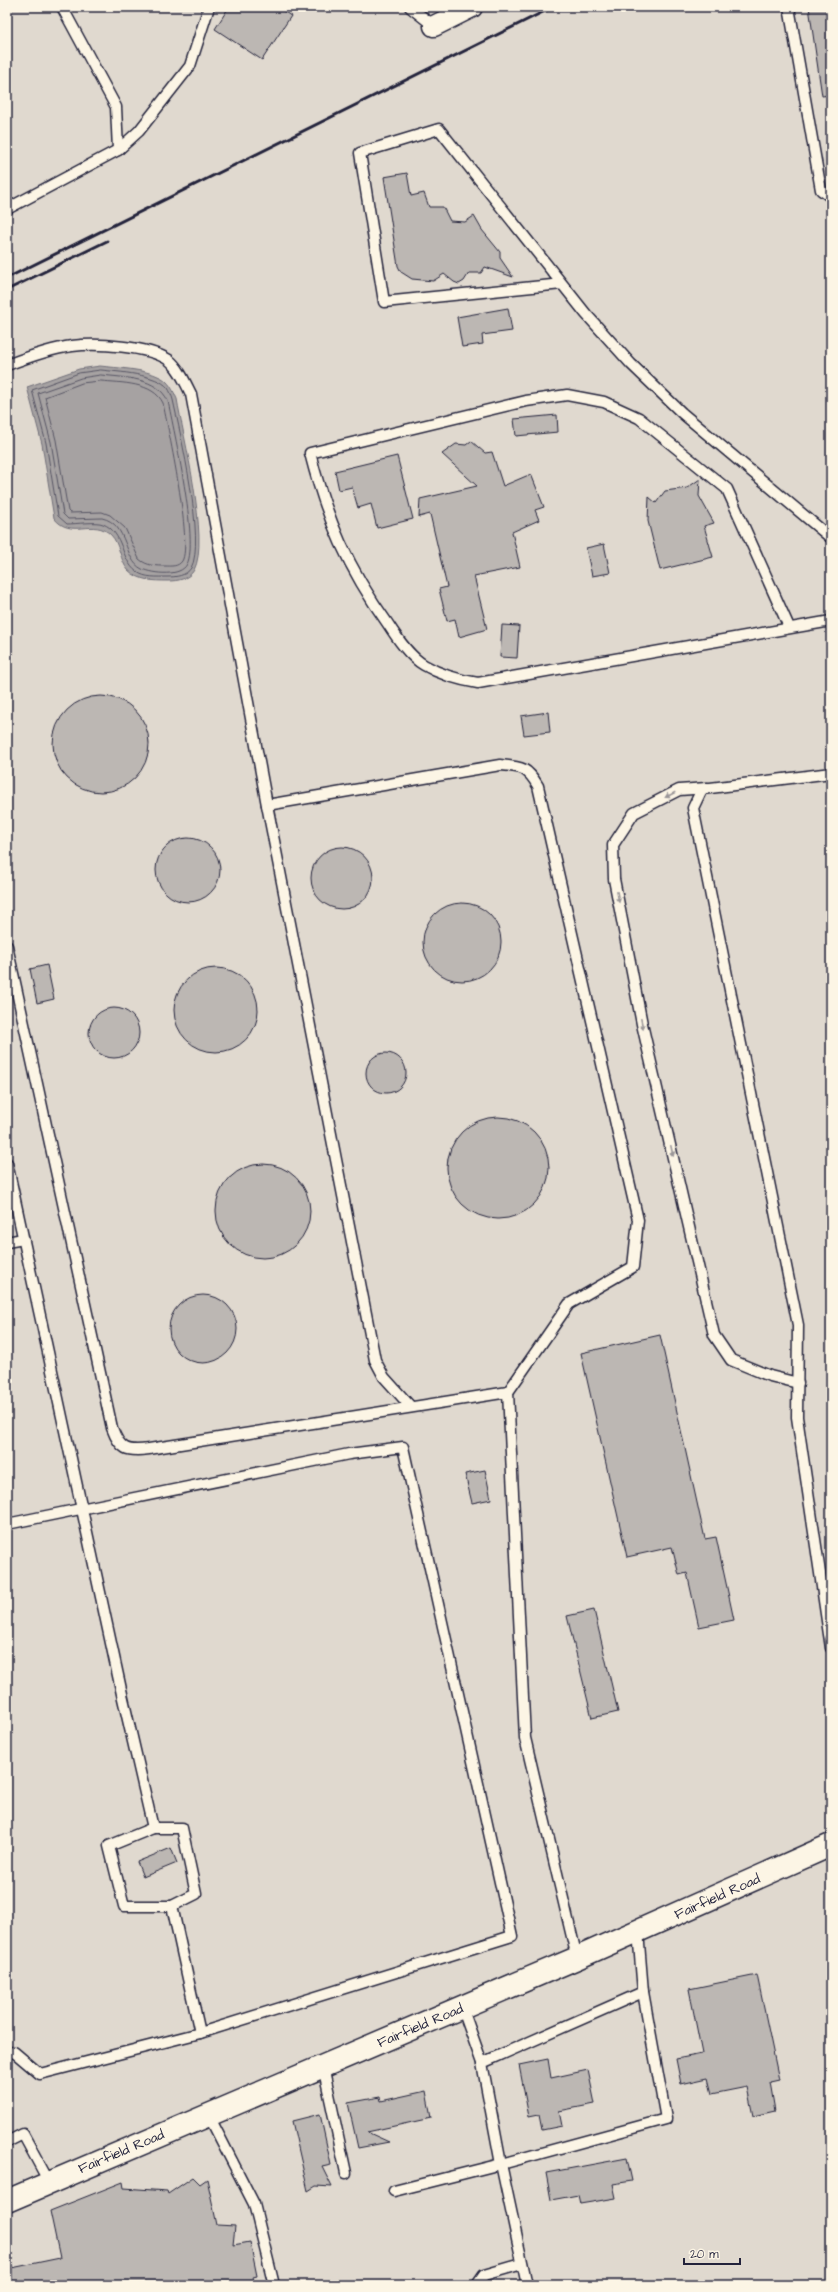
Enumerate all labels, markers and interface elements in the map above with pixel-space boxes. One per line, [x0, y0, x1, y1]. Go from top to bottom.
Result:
one-way arrow [664, 792, 675, 798]
one-way arrow [615, 891, 621, 903]
one-way arrow [640, 1018, 646, 1031]
one-way arrow [669, 1145, 675, 1157]
street label: Fairfield Road [671, 1869, 763, 1925]
street label: Fairfield Road [374, 1999, 467, 2053]
street label: Fairfield Road [75, 2125, 168, 2179]
scale bar [684, 2240, 740, 2266]
text: 20 m [690, 2246, 719, 2263]

